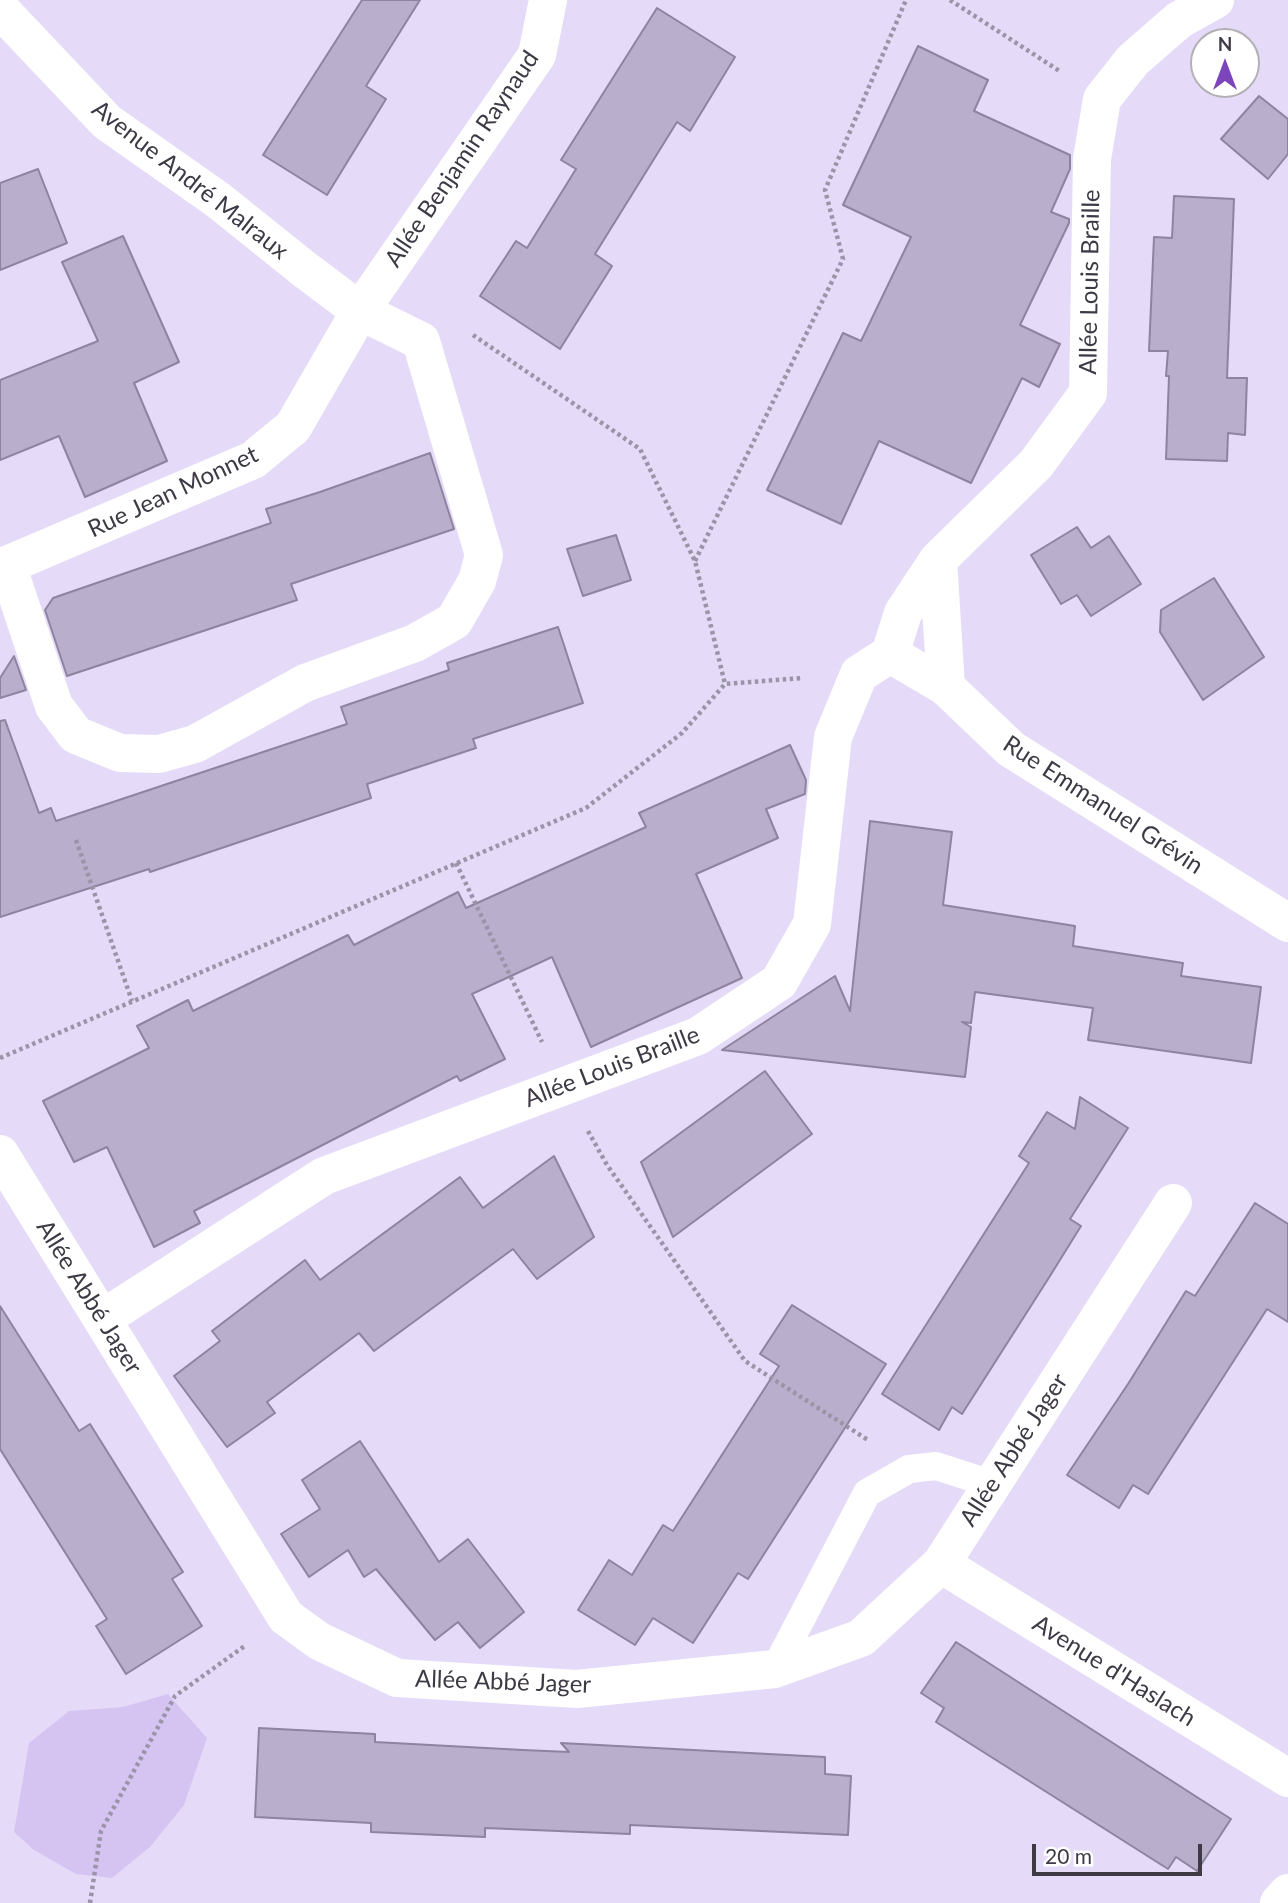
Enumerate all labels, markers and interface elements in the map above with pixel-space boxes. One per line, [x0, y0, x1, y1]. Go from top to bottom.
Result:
north arrow [1190, 28, 1260, 98]
text: N [1218, 32, 1232, 55]
street label: Allée Benjamin Raynaud [379, 46, 545, 272]
street label: Avenue André Malraux [86, 94, 294, 266]
street label: Allée Louis Braille [1074, 189, 1106, 375]
street label: Rue Jean Monnet [83, 440, 263, 544]
street label: Rue Emmanuel Grévin [998, 730, 1208, 880]
street label: Allée Louis Braille [520, 1020, 704, 1114]
street label: Allée Abbé Jager [30, 1215, 148, 1379]
street label: Allée Abbé Jager [954, 1368, 1074, 1532]
street label: Avenue d'Haslach [1027, 1609, 1201, 1733]
street label: Allée Abbé Jager [414, 1665, 592, 1699]
scale bar [1036, 1829, 1206, 1873]
text: 20 m [1045, 1843, 1092, 1868]

